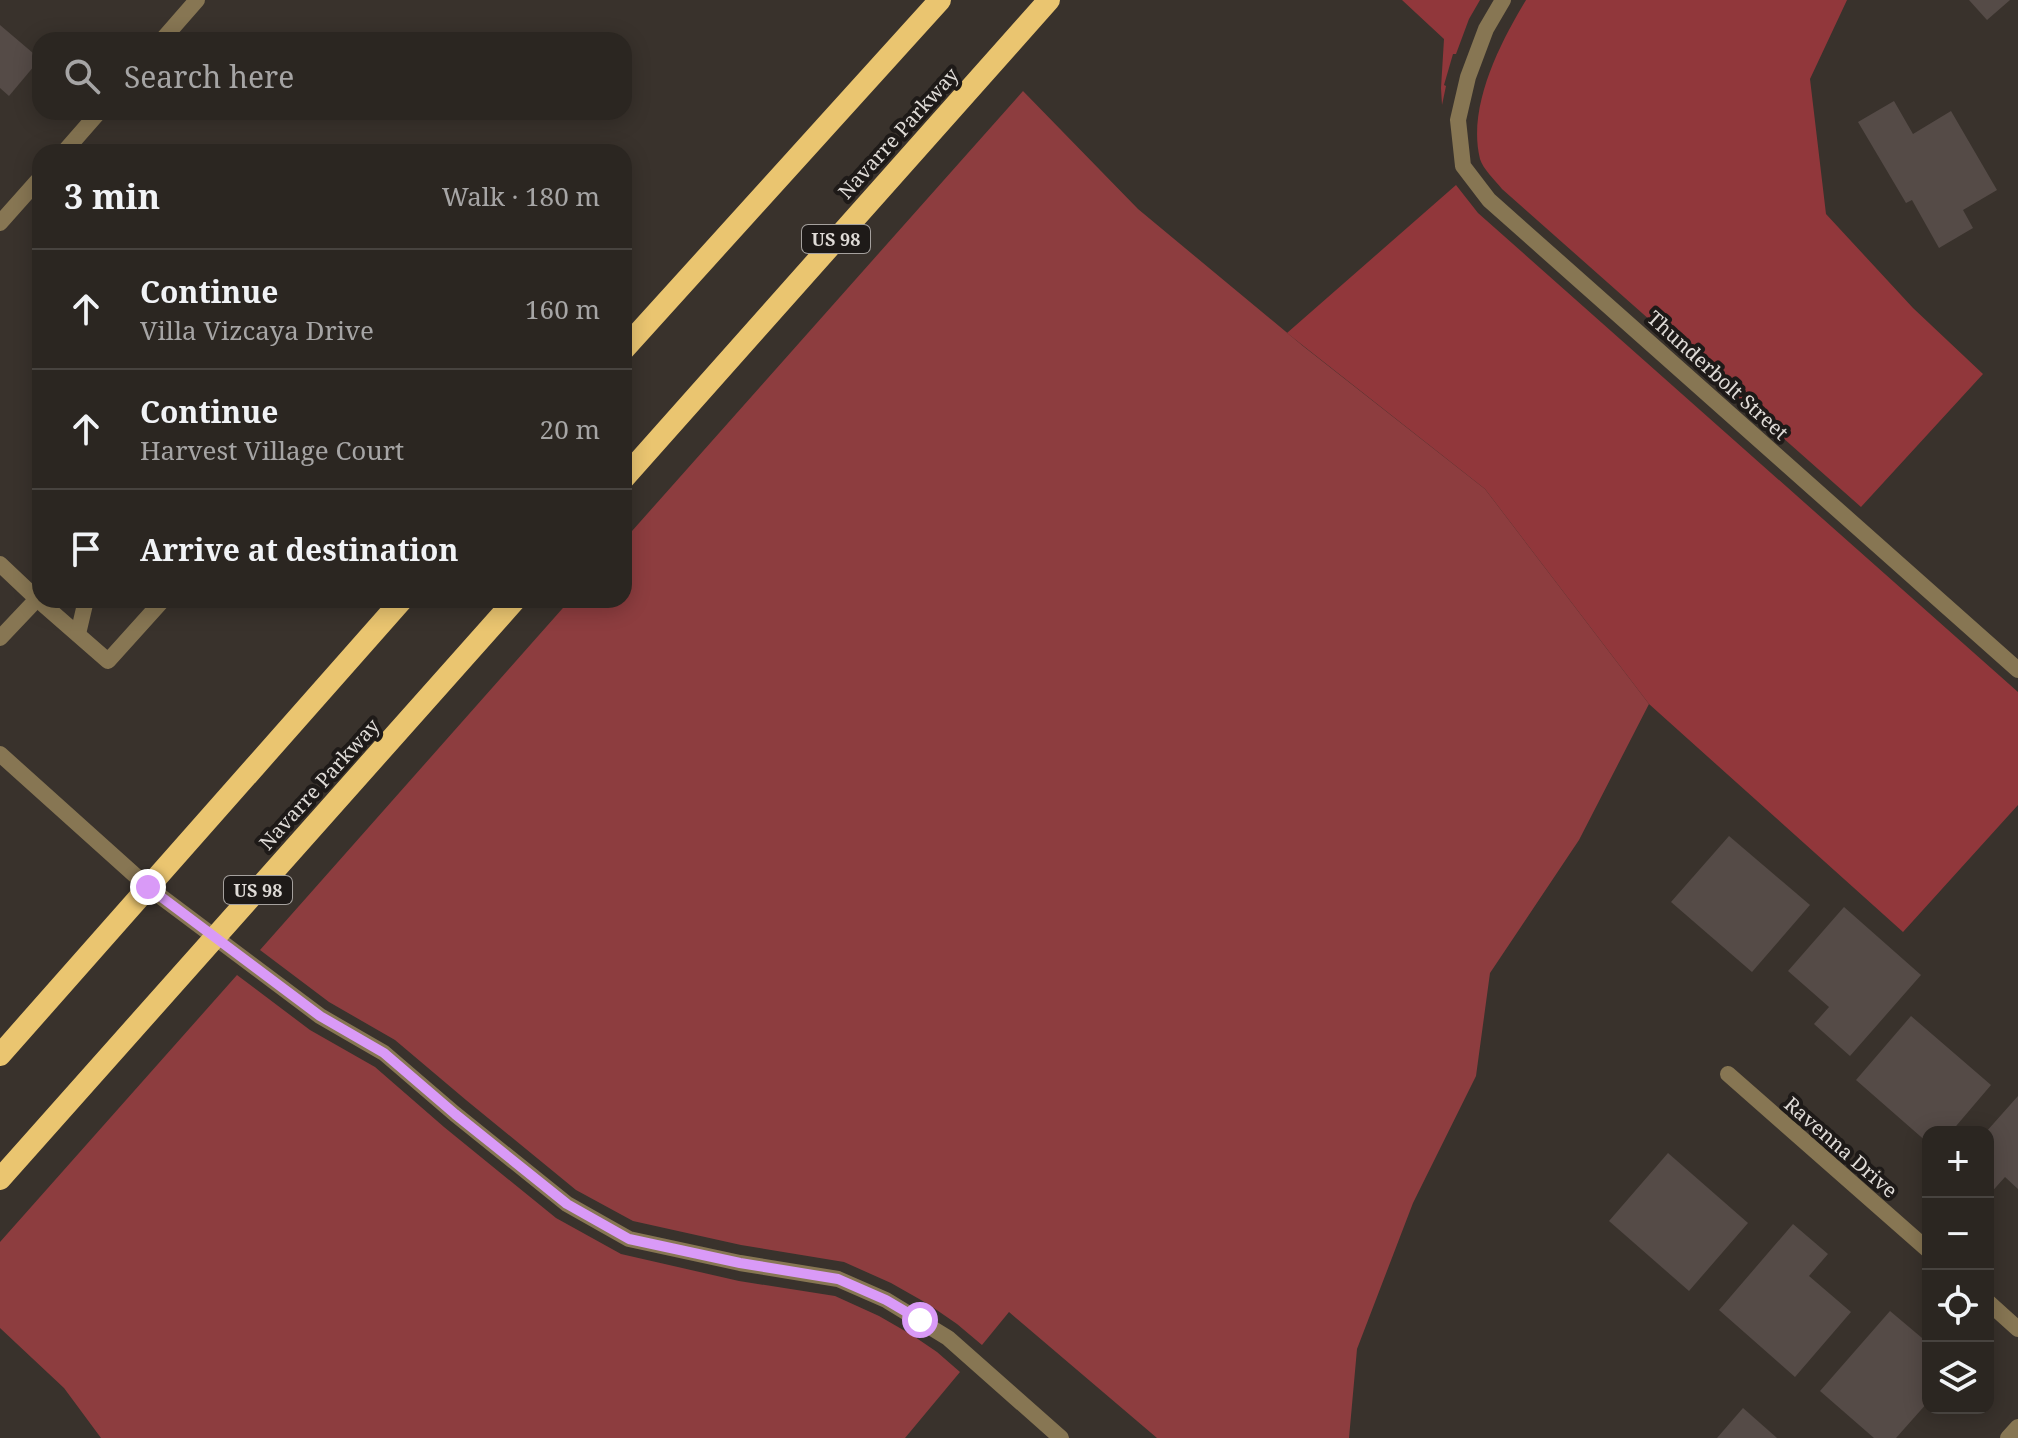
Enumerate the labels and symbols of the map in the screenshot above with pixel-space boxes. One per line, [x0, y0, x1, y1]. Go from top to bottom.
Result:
street label: Navarre Parkway [832, 61, 965, 204]
road number: US 98 [802, 225, 870, 253]
street label: Thunderbolt Street [1642, 304, 1794, 446]
street label: Navarre Parkway [253, 712, 386, 855]
route end [130, 869, 166, 905]
road number: US 98 [224, 876, 292, 904]
street label: Ravenna Drive [1779, 1090, 1903, 1204]
route start [902, 1302, 938, 1338]

